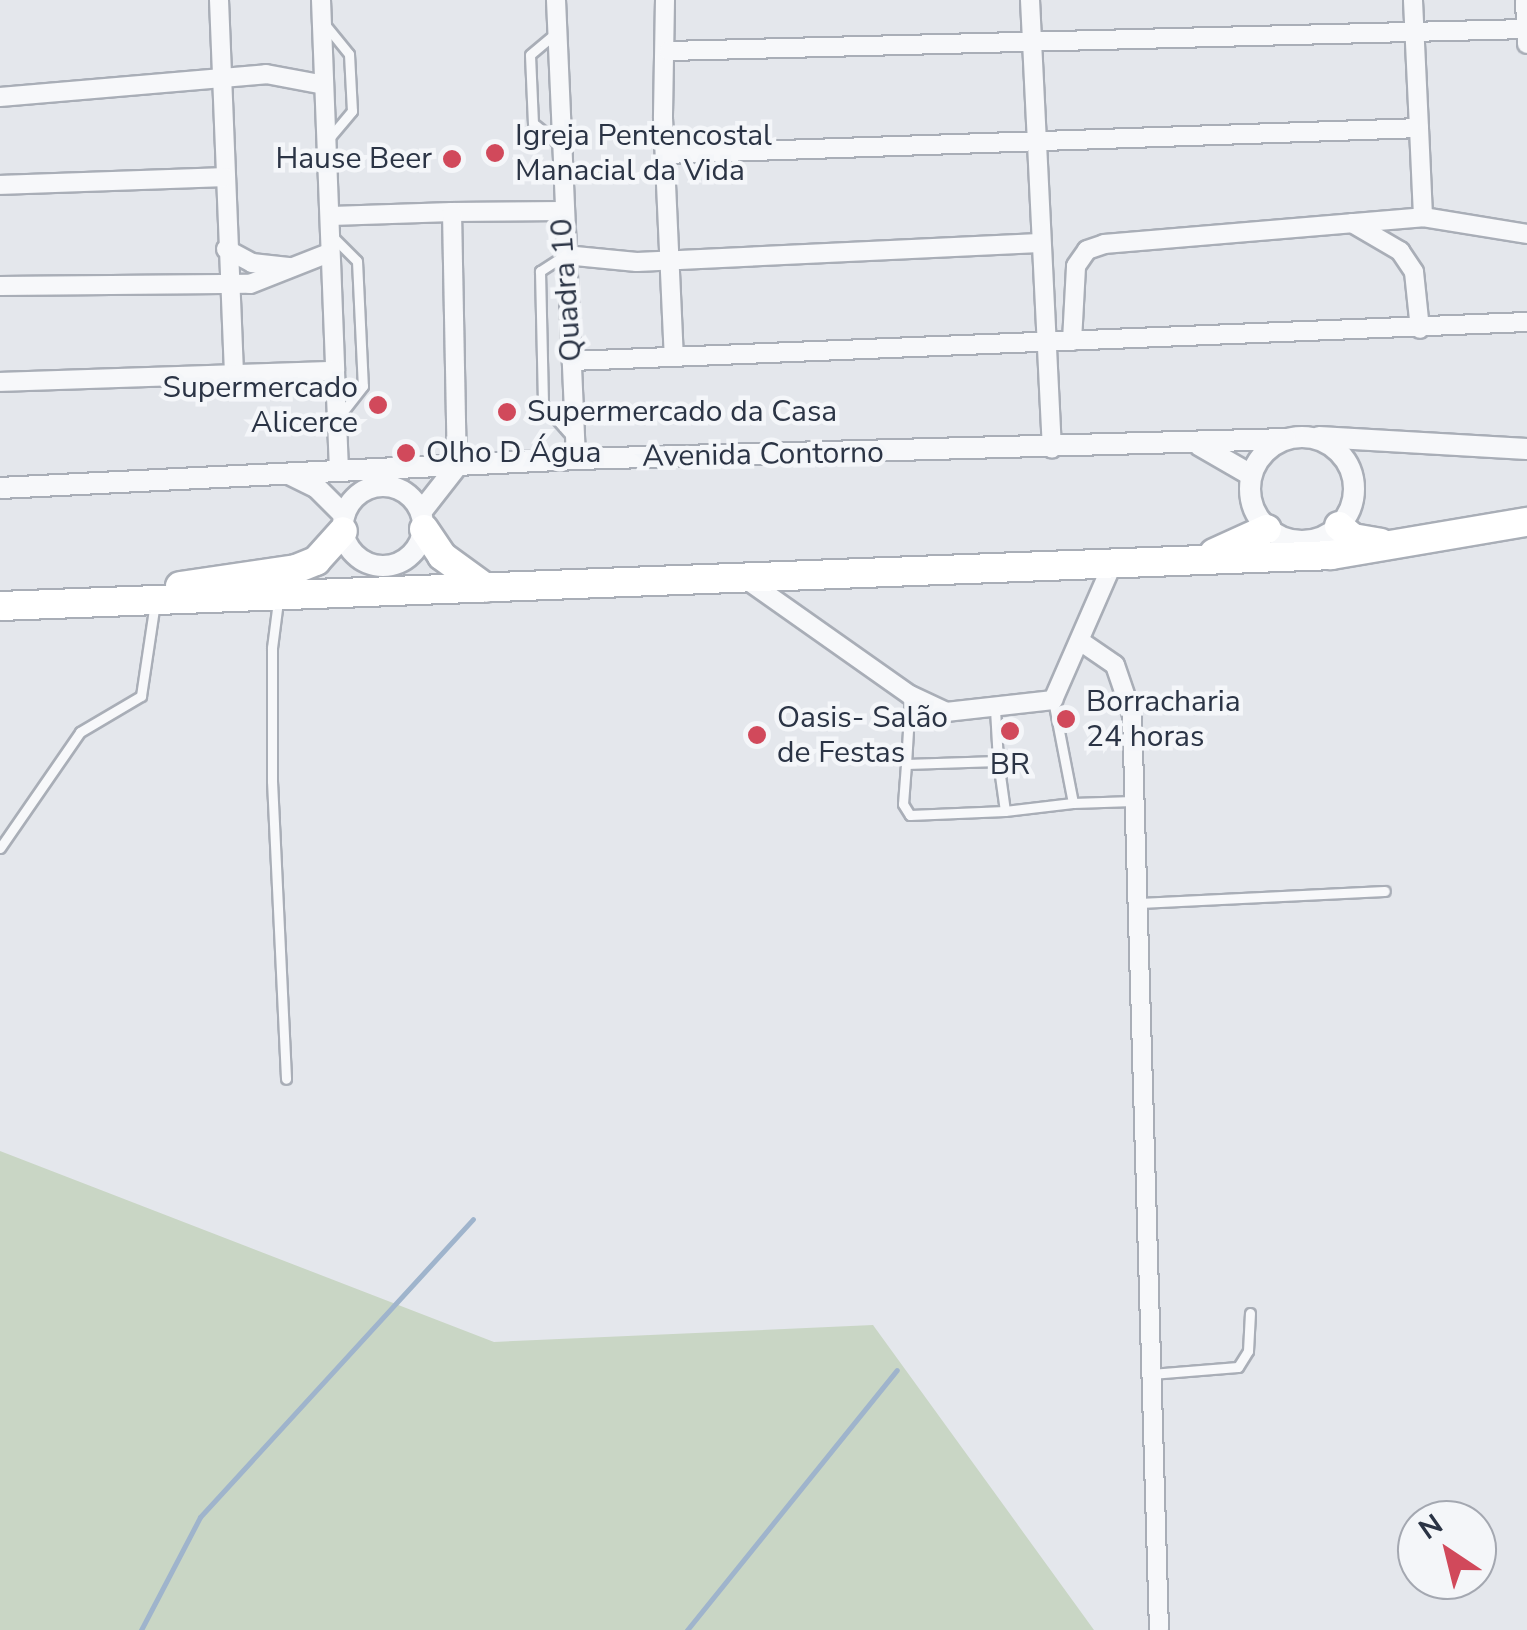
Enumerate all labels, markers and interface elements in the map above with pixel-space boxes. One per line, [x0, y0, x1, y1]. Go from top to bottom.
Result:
place label: Igreja Pentencostal Manacial da Vida [515, 118, 772, 188]
place label: Hause Beer [275, 141, 432, 177]
marker: Igreja Pentencostal Manacial da Vida [484, 142, 506, 164]
marker: Hause Beer [441, 148, 463, 170]
street label: Quadra 10 [544, 217, 590, 363]
place label: Supermercado Alicerce [163, 370, 358, 440]
marker: Supermercado Alicerce [367, 394, 389, 416]
place label: Supermercado da Casa [527, 394, 837, 430]
marker: Supermercado da Casa [496, 401, 518, 423]
place label: Olho D Água [426, 435, 601, 471]
street label: Avenida Contorno [642, 435, 884, 475]
marker: Olho D Água [395, 442, 417, 464]
place label: Borracharia 24 horas [1086, 684, 1241, 754]
place label: Oasis- Salão de Festas [777, 700, 948, 770]
marker: Borracharia 24 horas [1055, 708, 1077, 730]
marker: BR [999, 720, 1021, 742]
marker: Oasis- Salão de Festas [746, 724, 768, 746]
place label: BR [990, 747, 1030, 783]
north arrow [1397, 1500, 1497, 1600]
text: N [1411, 1505, 1450, 1549]

